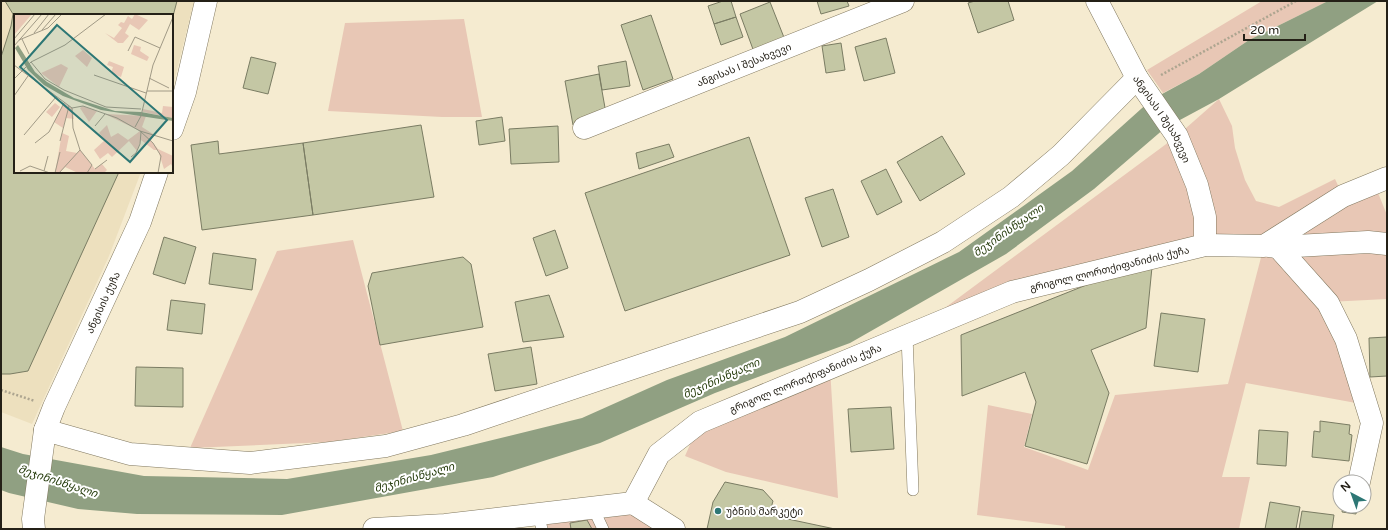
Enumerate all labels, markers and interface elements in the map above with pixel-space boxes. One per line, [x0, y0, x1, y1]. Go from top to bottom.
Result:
inset map [14, 14, 173, 173]
scale bar [1244, 16, 1305, 42]
text: 20 m [1250, 23, 1279, 37]
street label: ანგისას I შესახვევი [695, 41, 793, 90]
street label: ანგისას I შესახვევი [1130, 73, 1192, 165]
water label: მეჯინისწყალი [971, 201, 1046, 259]
street label: გრიგოლ ლორთქიფანიძის ქუჩა [1029, 244, 1190, 294]
street label: ანგისის ქუჩა [84, 270, 123, 336]
street label: გრიგოლ ლორთქიფანიძის ქუჩა [728, 342, 884, 416]
water label: მეჯინისწყალი [681, 355, 762, 401]
water label: მეჯინისწყალი [373, 460, 456, 495]
water label: მეჯინისწყალი [17, 463, 100, 501]
north arrow [1332, 474, 1372, 514]
text: N [1338, 479, 1353, 495]
marker: უბნის მარკეტი [713, 506, 723, 516]
place label: უბნის მარკეტი [726, 506, 803, 518]

